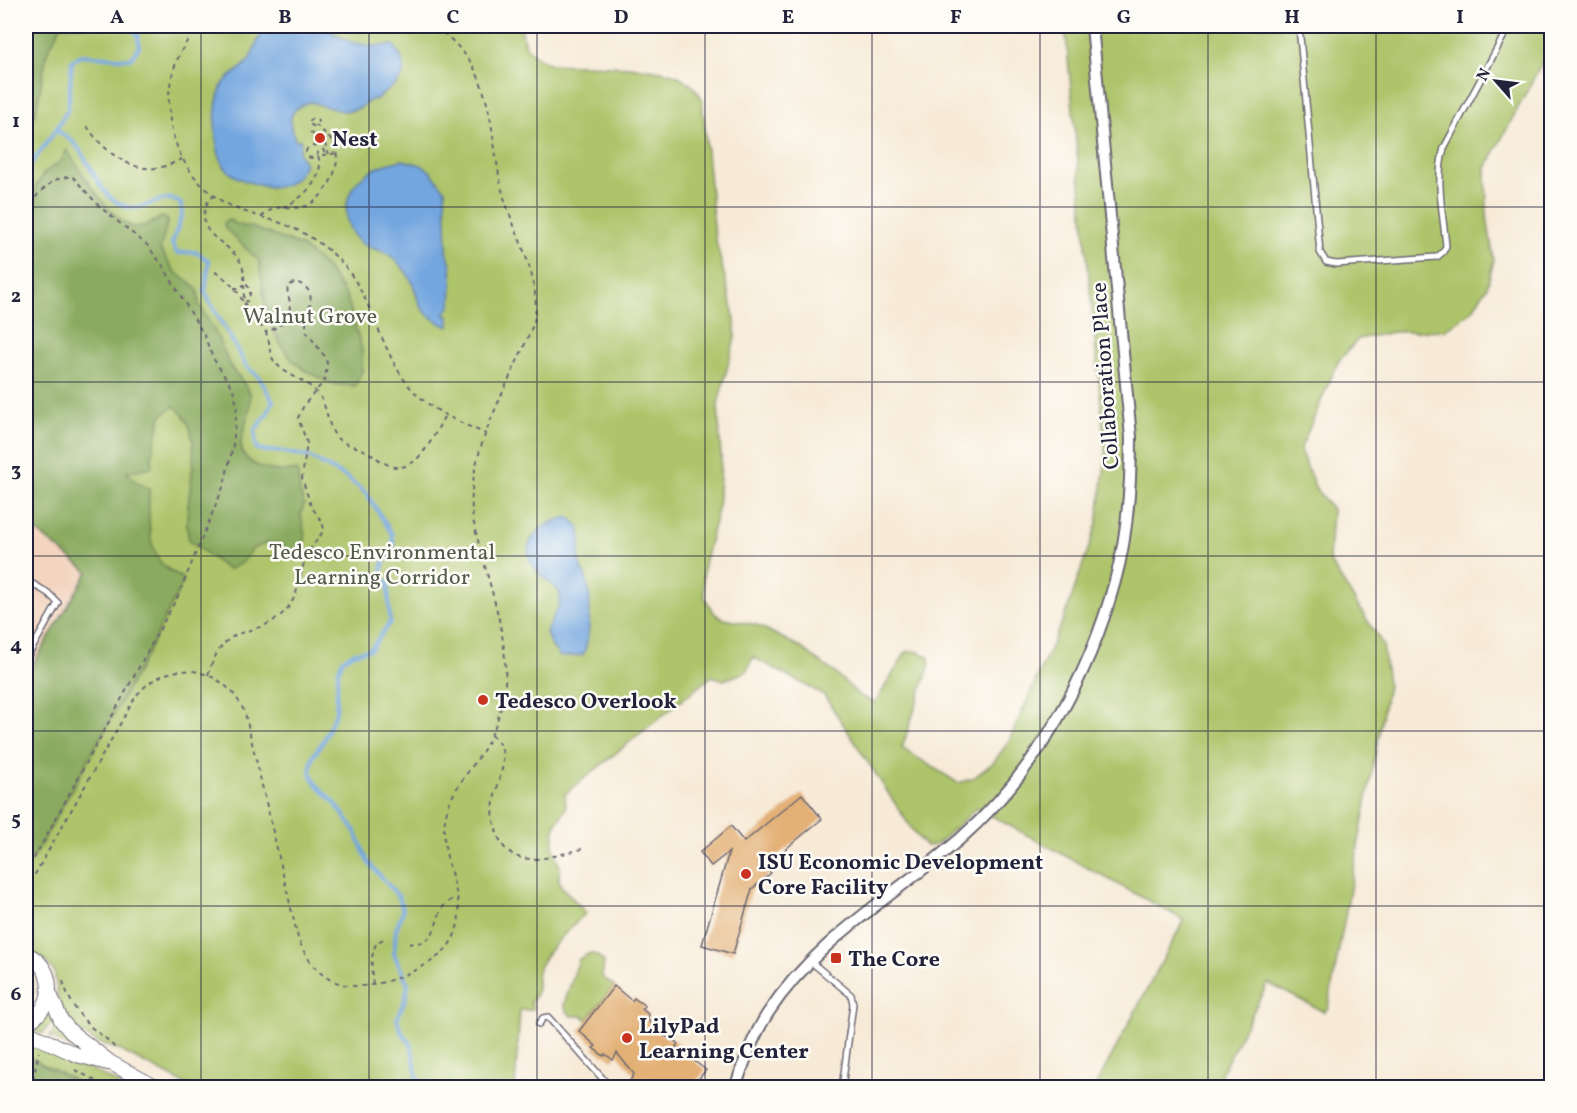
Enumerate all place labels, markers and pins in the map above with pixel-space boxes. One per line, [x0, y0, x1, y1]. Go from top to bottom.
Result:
place label: Nest [332, 125, 377, 156]
marker: Nest [313, 131, 327, 145]
place label: Tedesco Overlook [495, 687, 677, 718]
marker: Tedesco Overlook [476, 693, 490, 707]
place label: ISU Economic Development Core Facility [758, 848, 1043, 904]
marker: ISU Economic Development Core Facility [739, 867, 753, 881]
place label: The Core [848, 945, 940, 976]
marker: The Core [829, 951, 843, 965]
place label: LilyPad Learning Center [639, 1012, 809, 1068]
marker: LilyPad Learning Center [620, 1031, 634, 1045]

